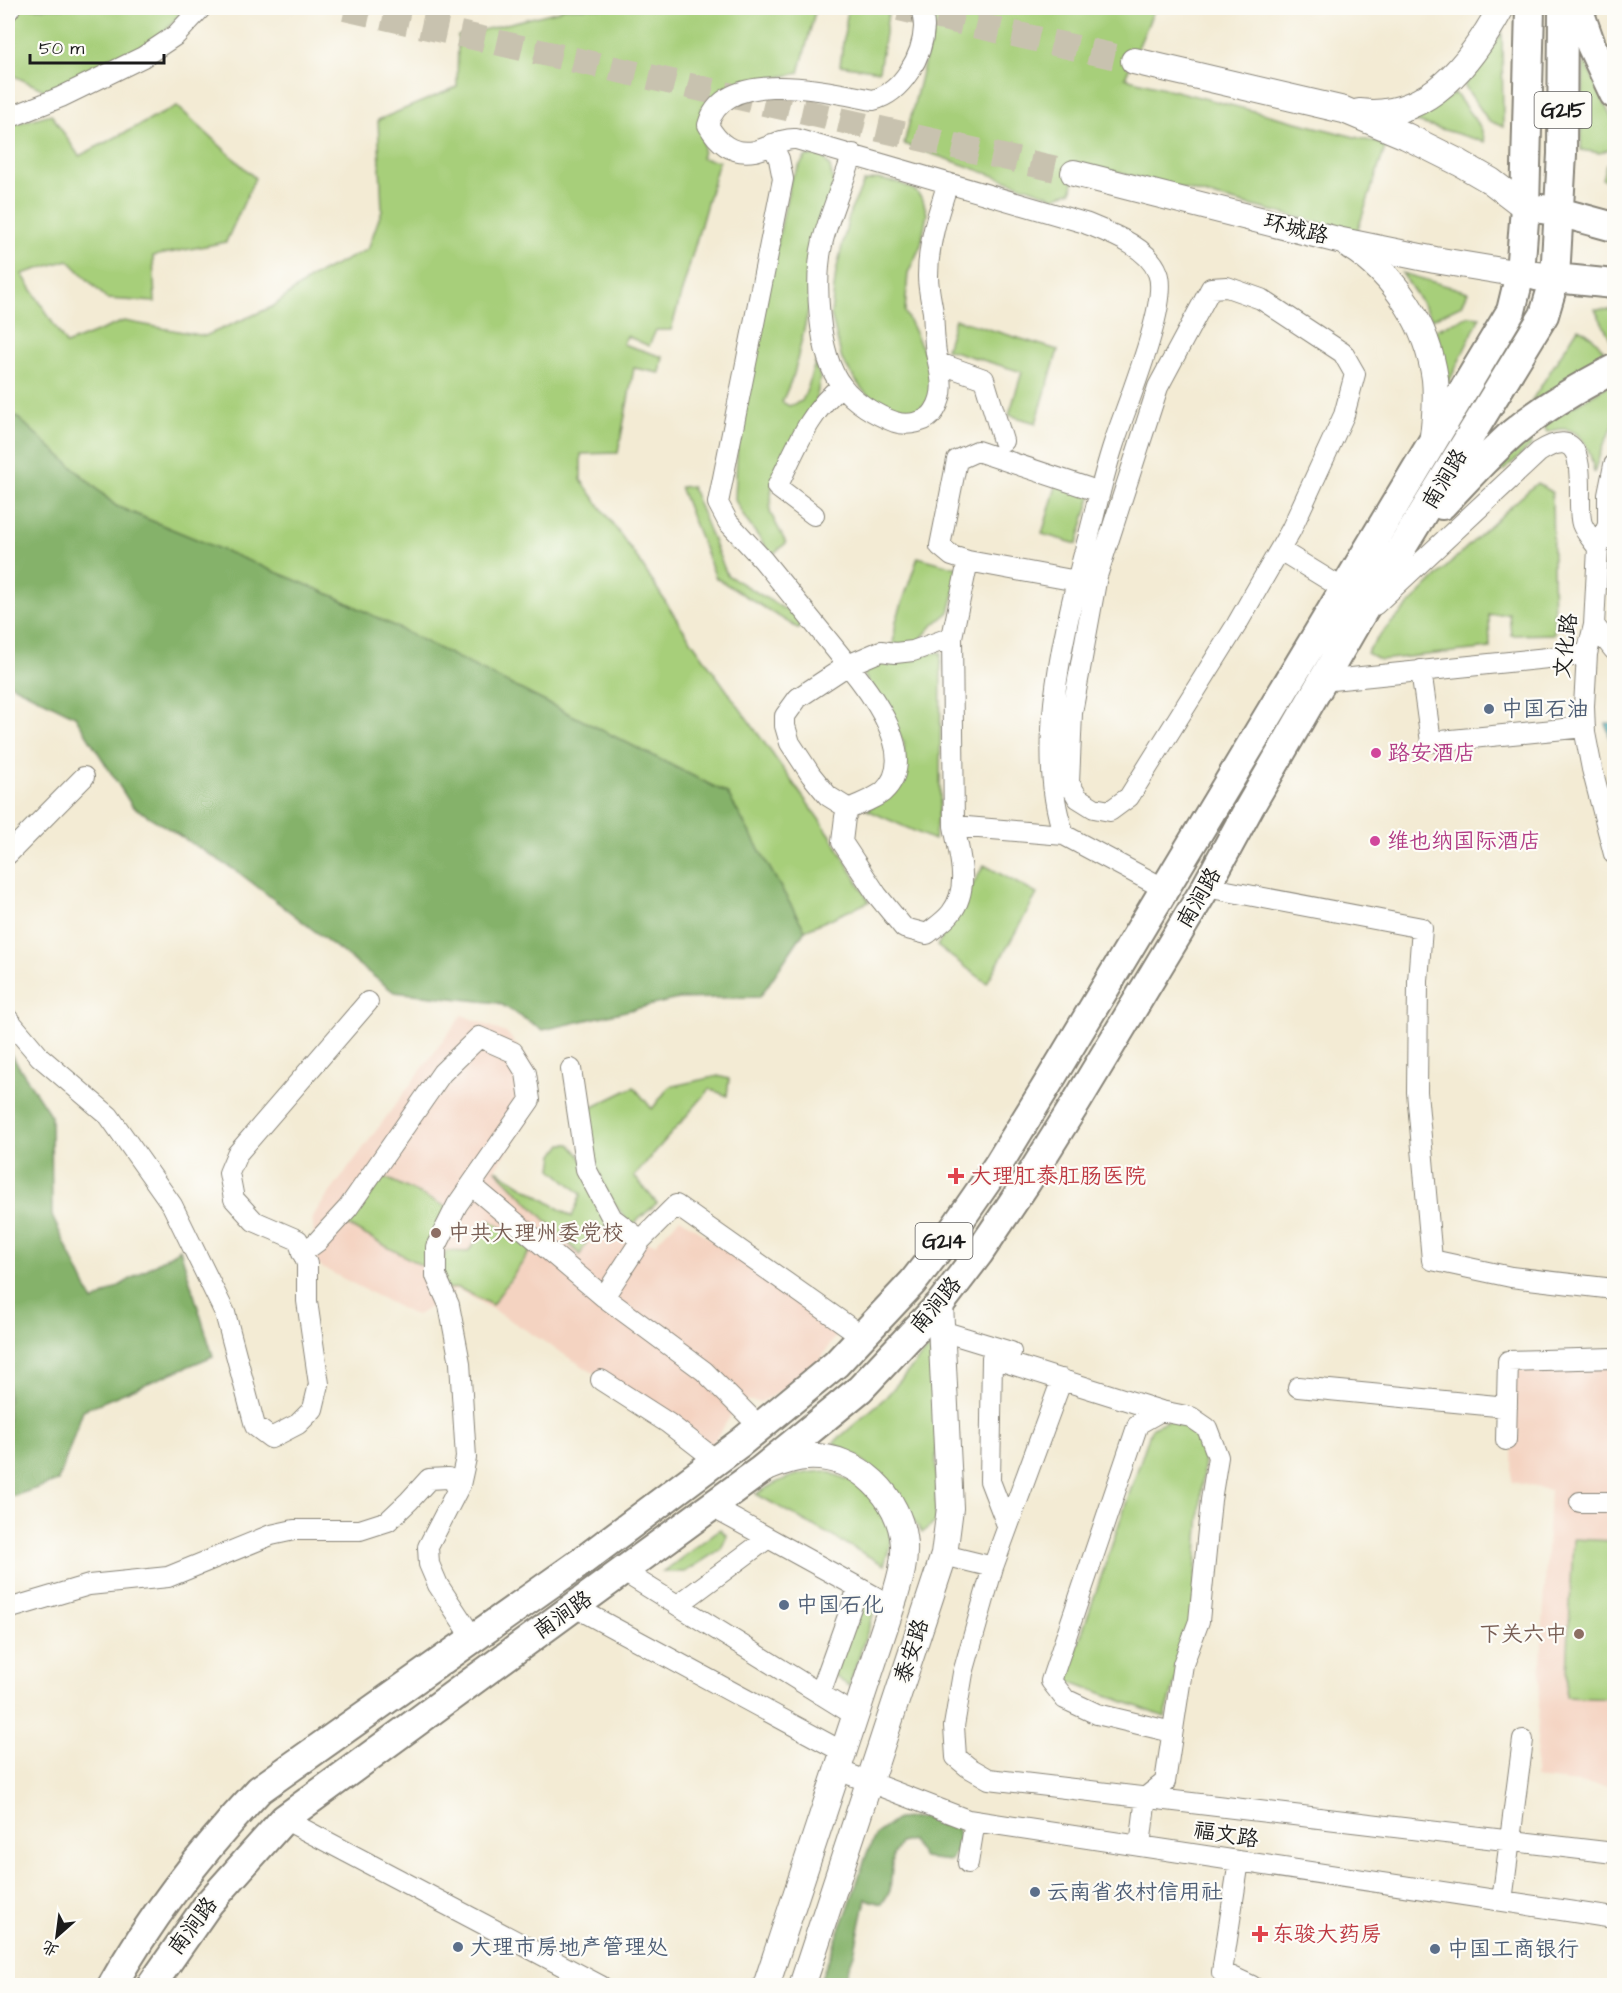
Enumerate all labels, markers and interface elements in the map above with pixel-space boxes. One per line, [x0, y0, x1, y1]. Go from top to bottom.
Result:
scale bar [30, 27, 164, 65]
text: 50 m [39, 36, 84, 61]
road number: G215 [1534, 92, 1592, 128]
street label: 环城路 [1260, 206, 1332, 252]
street label: 南涧路 [1415, 443, 1475, 515]
street label: 文化路 [1547, 611, 1585, 681]
place label: 中国石油 [1501, 694, 1589, 725]
marker: 中国石油 [1482, 702, 1496, 716]
place label: 路安酒店 [1388, 738, 1476, 769]
marker: 路安酒店 [1369, 746, 1383, 760]
place label: 维也纳国际酒店 [1387, 826, 1541, 857]
marker: 维也纳国际酒店 [1368, 834, 1382, 848]
street label: 南涧路 [1169, 862, 1229, 934]
place label: 大理肛泰肛肠医院 [970, 1161, 1146, 1192]
marker: 大理肛泰肛肠医院 [947, 1167, 965, 1185]
place label: 中共大理州委党校 [448, 1218, 624, 1249]
road number: G214 [916, 1223, 972, 1259]
marker: 中共大理州委党校 [429, 1226, 443, 1240]
street label: 南涧路 [903, 1270, 969, 1340]
street label: 南涧路 [527, 1583, 599, 1647]
place label: 中国石化 [796, 1590, 884, 1621]
marker: 中国石化 [777, 1598, 791, 1612]
street label: 泰安路 [887, 1615, 937, 1687]
place label: 下关六中 [1479, 1619, 1567, 1650]
marker: 下关六中 [1572, 1627, 1586, 1641]
street label: 福文路 [1191, 1815, 1261, 1855]
place label: 云南省农村信用社 [1047, 1877, 1223, 1908]
marker: 云南省农村信用社 [1028, 1885, 1042, 1899]
street label: 南涧路 [161, 1890, 225, 1962]
north arrow [27, 1906, 87, 1966]
place label: 东骏大药房 [1272, 1919, 1382, 1950]
marker: 东骏大药房 [1253, 1927, 1267, 1941]
place label: 大理市房地产管理处 [470, 1932, 668, 1963]
place label: 中国工商银行 [1447, 1934, 1579, 1965]
text: 北 [38, 1935, 63, 1962]
marker: 大理市房地产管理处 [451, 1940, 465, 1954]
marker: 中国工商银行 [1428, 1942, 1442, 1956]

